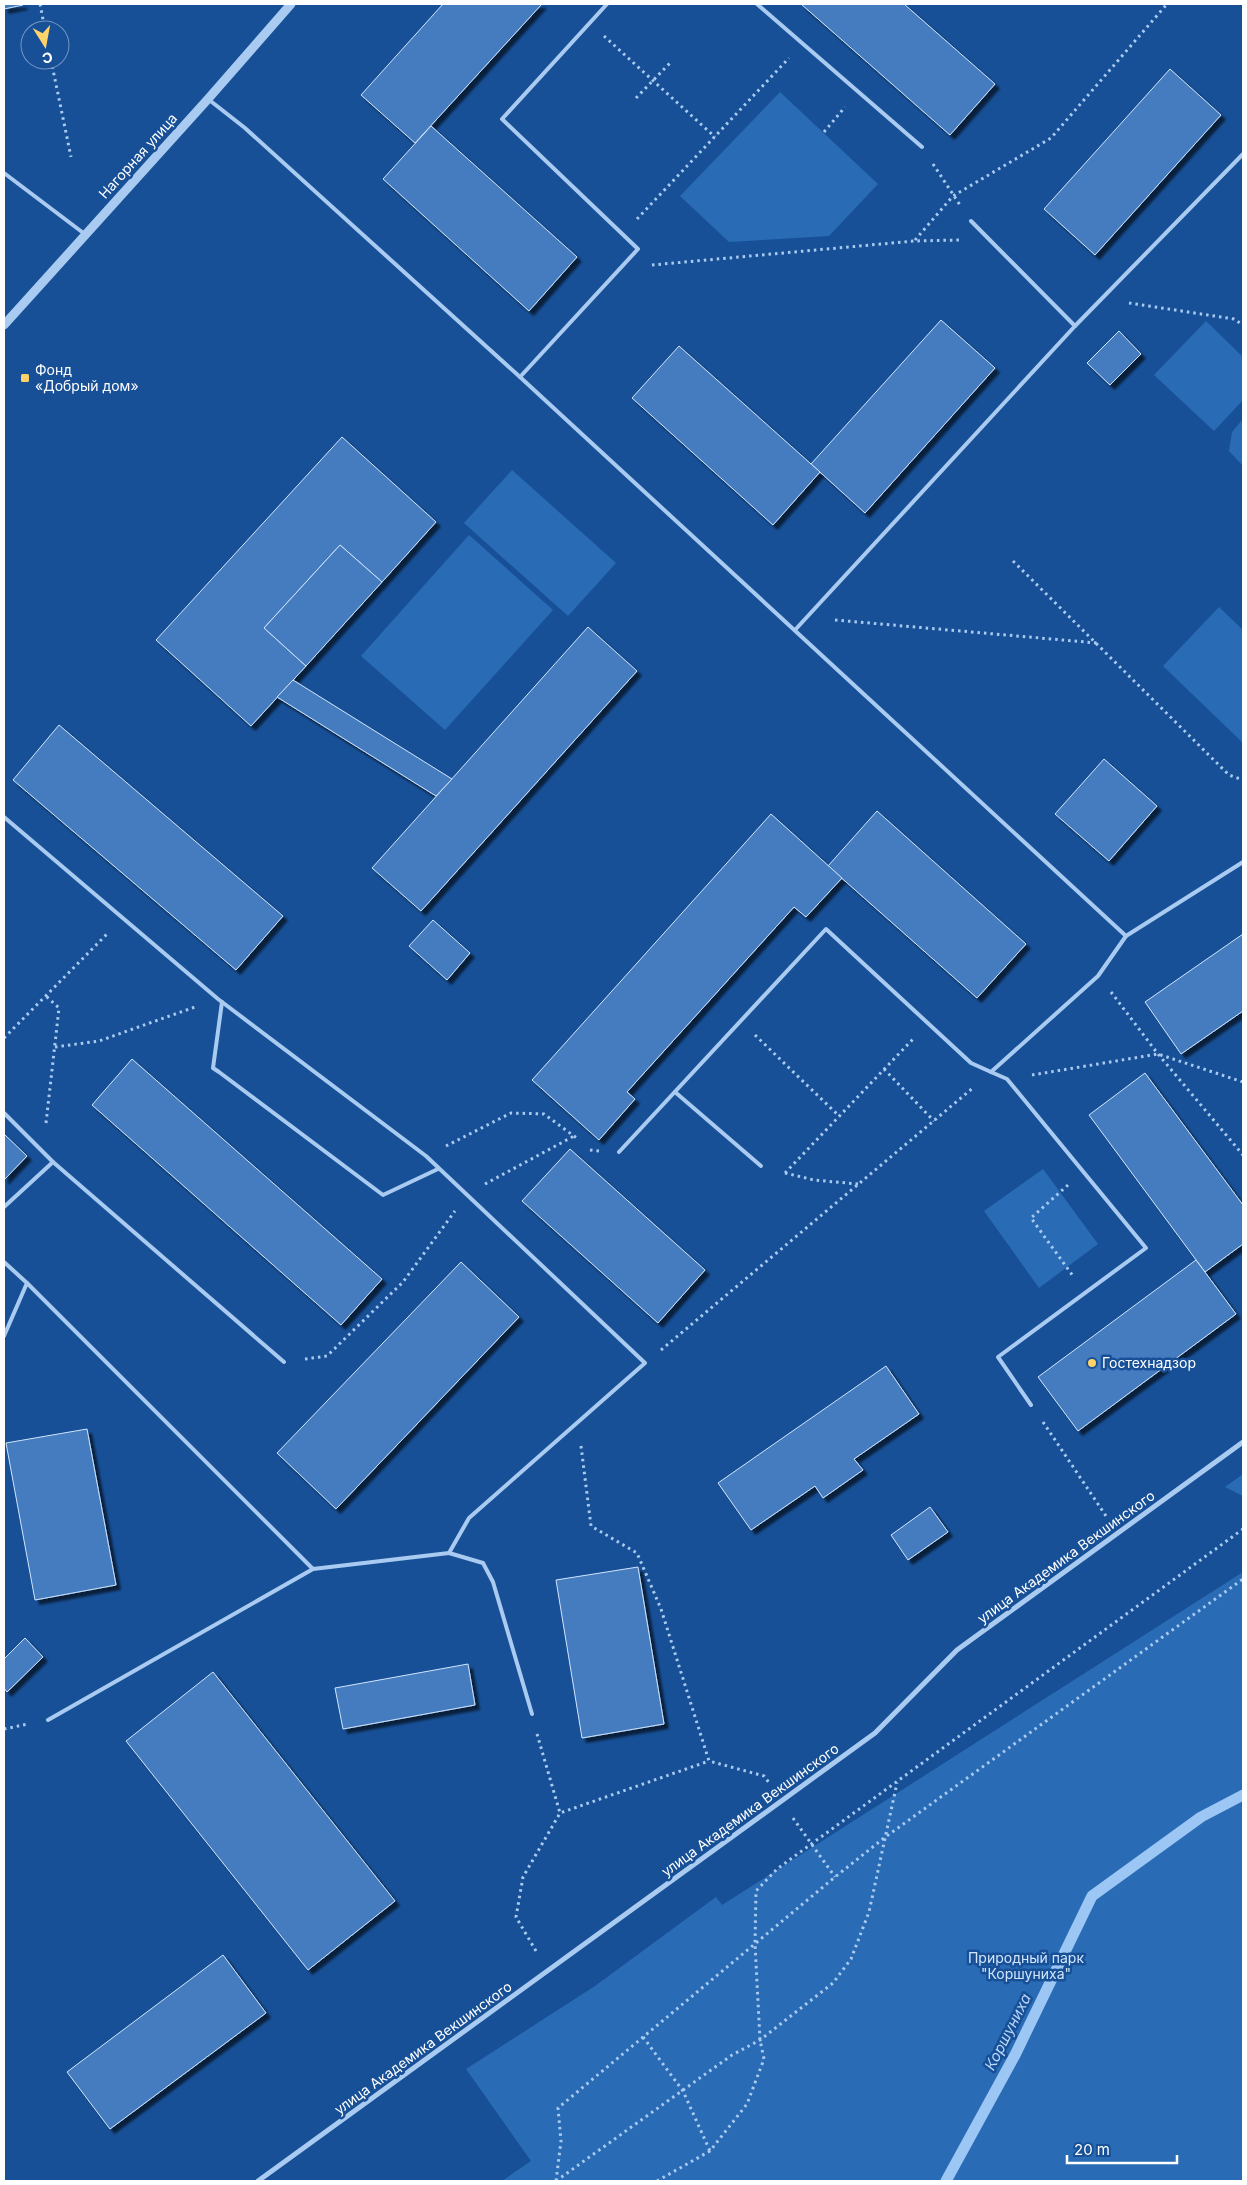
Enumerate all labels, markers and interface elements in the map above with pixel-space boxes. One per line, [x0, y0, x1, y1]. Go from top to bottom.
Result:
north arrow [20, 20, 70, 70]
text: С [41, 49, 54, 68]
street label: Нагорная улица [95, 110, 180, 202]
place label: Фонд «Добрый дом» [35, 361, 139, 394]
marker: Фонд «Добрый дом» [19, 372, 31, 384]
place label: Гостехнадзор [1102, 1354, 1196, 1371]
marker: Гостехнадзор [1086, 1357, 1098, 1369]
street label: улица Академика Векшинского [974, 1486, 1158, 1627]
street label: улица Академика Векшинского [658, 1739, 842, 1880]
park label: Природный парк "Коршуниха" [968, 1949, 1084, 1982]
street label: улица Академика Векшинского [331, 1977, 515, 2118]
water label: Коршуниха [980, 1990, 1035, 2073]
scale bar [1067, 2132, 1177, 2164]
text: 20 m [1074, 2140, 1110, 2159]

